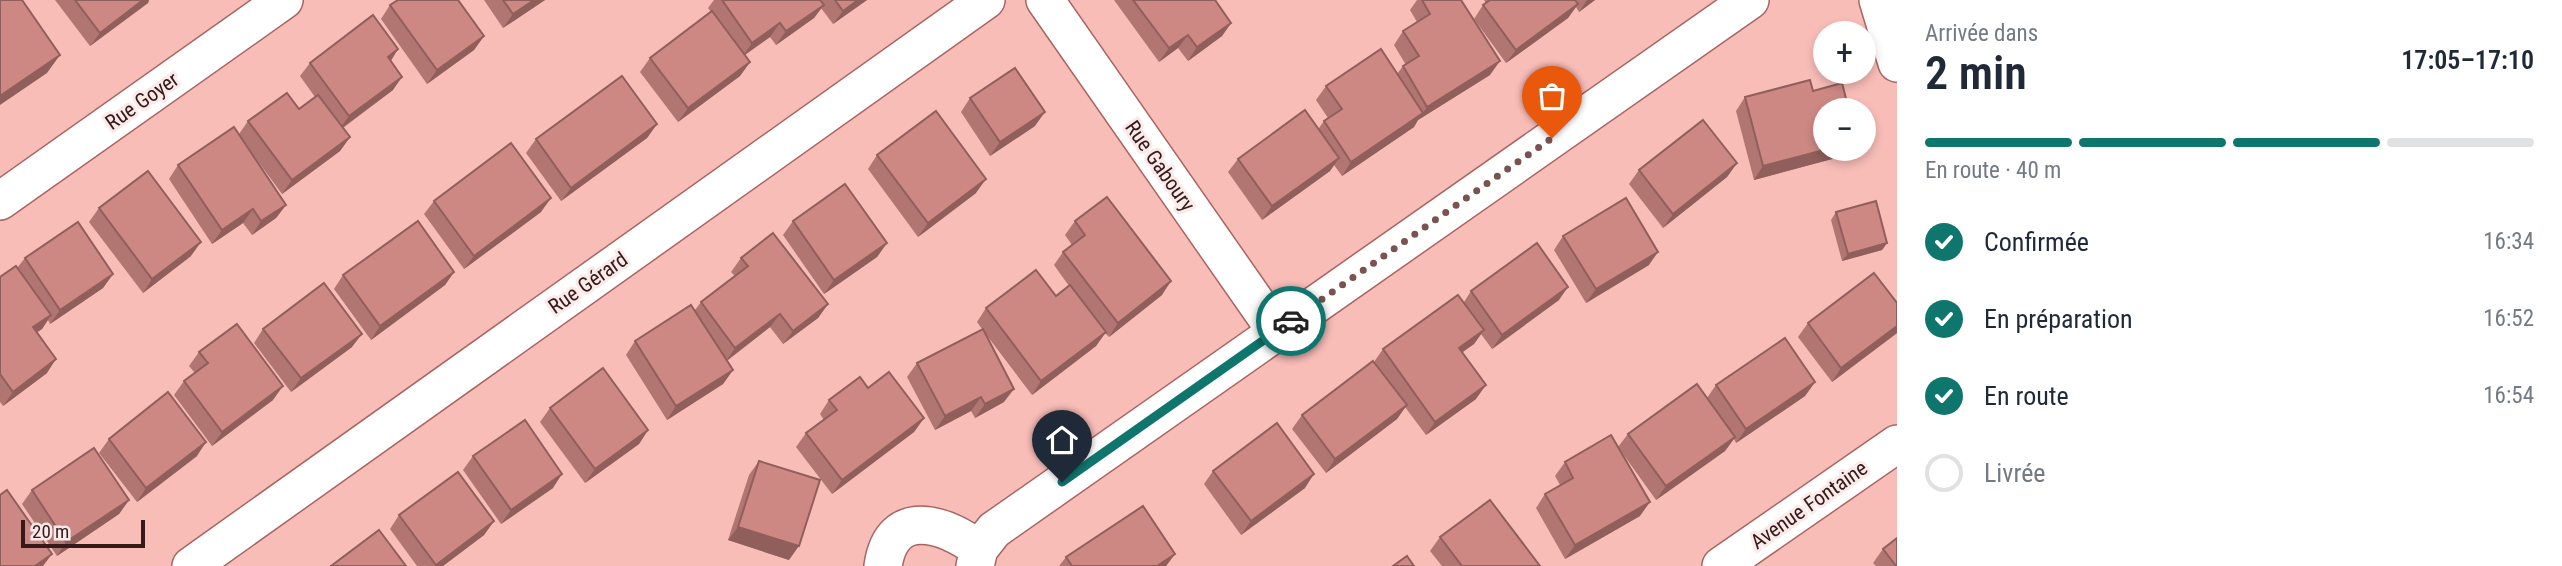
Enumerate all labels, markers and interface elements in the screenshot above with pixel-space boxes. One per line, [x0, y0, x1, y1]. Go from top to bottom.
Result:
text: Arrivée dans [1925, 20, 2038, 47]
map controls [1813, 21, 1876, 161]
button: + [1813, 21, 1876, 84]
text: 17:05–17:10 [2401, 45, 2534, 75]
text: 2 min [1925, 46, 2027, 100]
pin [1522, 66, 1582, 138]
street label: Rue Goyer [101, 67, 183, 135]
icon: bag [1533, 77, 1571, 115]
button: − [1813, 98, 1876, 161]
street label: Rue Gaboury [1120, 116, 1200, 216]
text: En route · 40 m [1925, 157, 2061, 184]
icon: check [1925, 223, 1963, 261]
text: Confirmée [1984, 227, 2089, 257]
text: 16:34 [2483, 228, 2534, 255]
street label: Rue Gérard [544, 247, 632, 319]
courier [1256, 286, 1326, 356]
icon: check [1925, 300, 1963, 338]
icon: car [1272, 302, 1310, 340]
text: En préparation [1984, 304, 2133, 334]
text: 16:52 [2483, 305, 2534, 332]
icon: check [1925, 377, 1963, 415]
text: En route [1984, 381, 2069, 411]
text: 16:54 [2483, 382, 2534, 409]
pin [1032, 410, 1092, 482]
icon: home [1043, 421, 1081, 459]
street label: Avenue Fontaine [1746, 456, 1872, 554]
text: Livrée [1984, 458, 2046, 488]
scale bar [21, 517, 145, 549]
text: 20 m [32, 520, 69, 543]

